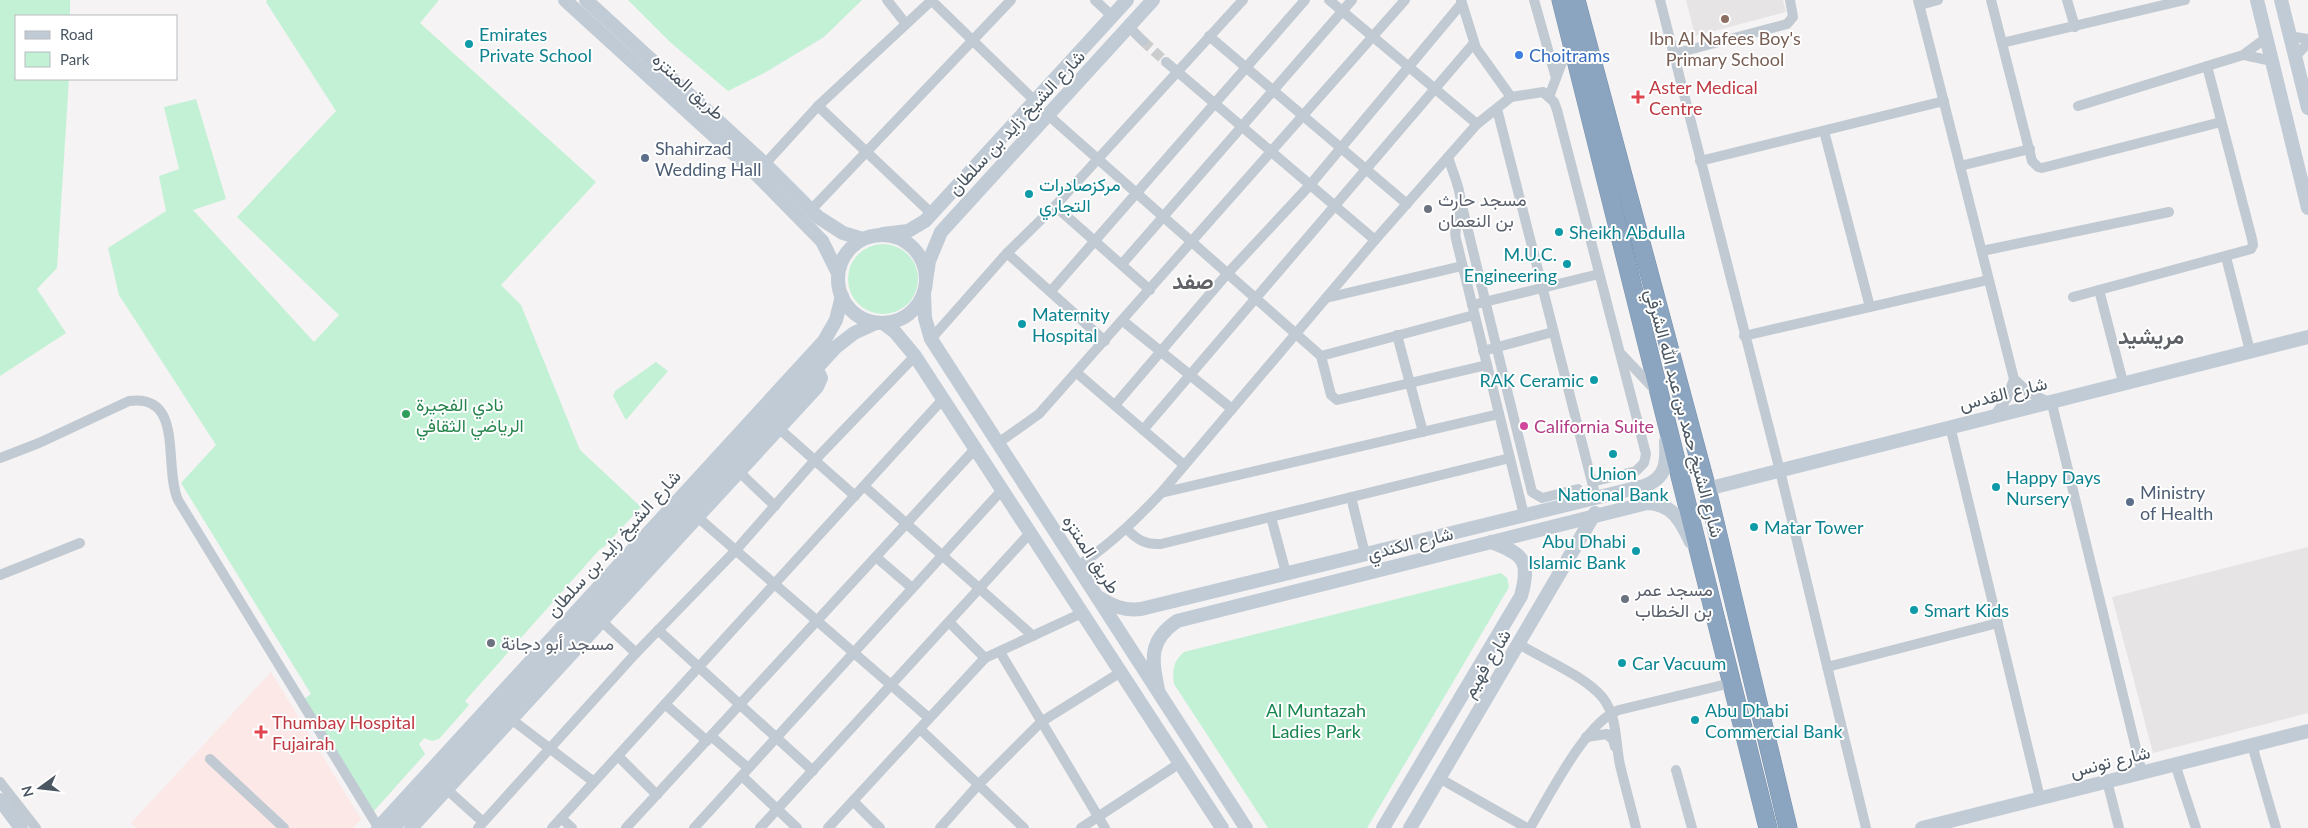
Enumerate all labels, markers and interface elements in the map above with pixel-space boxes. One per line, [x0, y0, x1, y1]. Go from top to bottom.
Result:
marker: Ibn Al Nafees Boy's Primary School [1719, 13, 1731, 25]
legend [15, 15, 178, 80]
place label: Emirates Private School [479, 23, 592, 66]
text: Road [60, 25, 93, 43]
place label: Ibn Al Nafees Boy's Primary School [1649, 27, 1801, 70]
marker: Emirates Private School [463, 38, 475, 50]
place label: Choitrams [1529, 44, 1610, 66]
street label: شارع الشيخ زايد بن سلطان [943, 45, 1091, 201]
street label: طريق المنتزه [648, 48, 730, 125]
marker: Choitrams [1513, 49, 1525, 61]
text: Park [60, 50, 90, 68]
place label: Aster Medical Centre [1649, 76, 1758, 119]
marker: Aster Medical Centre [1631, 90, 1645, 104]
place label: Shahirzad Wedding Hall [655, 137, 762, 180]
marker: Shahirzad Wedding Hall [639, 152, 651, 164]
place label: مركزصادرات التجاري [1039, 173, 1121, 221]
marker: مركزصادرات التجاري [1023, 188, 1035, 200]
place label: مسجد حارث بن النعمان [1438, 188, 1527, 232]
marker: مسجد حارث بن النعمان [1422, 203, 1434, 215]
place label: Sheikh Abdulla [1569, 221, 1685, 243]
marker: Sheikh Abdulla [1553, 226, 1565, 238]
place label: M.U.C. Engineering [1464, 243, 1557, 286]
marker: M.U.C. Engineering [1561, 258, 1573, 270]
district label: صفد [1172, 267, 1214, 294]
street label: شارع الشيخ حمد بن عبد الله الشرقي [1636, 286, 1729, 541]
place label: Maternity Hospital [1032, 303, 1111, 346]
marker: Maternity Hospital [1016, 318, 1028, 330]
district label: مريشيد [2118, 322, 2184, 350]
place label: RAK Ceramic [1480, 369, 1584, 391]
street label: شارع القدس [1957, 371, 2050, 416]
marker: RAK Ceramic [1588, 374, 1600, 386]
place label: نادي الفجيرة الرياضي الثقافي [416, 393, 524, 441]
marker: نادي الفجيرة الرياضي الثقافي [400, 408, 412, 420]
place label: California Suite [1534, 415, 1654, 437]
marker: California Suite [1518, 420, 1530, 432]
marker: Union National Bank [1607, 448, 1619, 460]
place label: Union National Bank [1557, 462, 1669, 505]
street label: شارع الشيخ زايد بن سلطان [541, 465, 686, 623]
place label: Happy Days Nursery [2006, 466, 2101, 509]
marker: Happy Days Nursery [1990, 481, 2002, 493]
place label: Ministry of Health [2140, 481, 2213, 524]
marker: Ministry of Health [2124, 496, 2136, 508]
street label: طريق المنتزه [1058, 511, 1126, 598]
place label: Matar Tower [1764, 516, 1864, 538]
marker: Matar Tower [1748, 521, 1760, 533]
street label: شارع الكندي [1365, 522, 1456, 569]
place label: Abu Dhabi Islamic Bank [1528, 530, 1627, 573]
marker: Abu Dhabi Islamic Bank [1630, 545, 1642, 557]
place label: مسجد عمر بن الخطاب [1634, 578, 1713, 622]
marker: مسجد عمر بن الخطاب [1619, 593, 1631, 605]
place label: Smart Kids [1924, 599, 2009, 621]
marker: Smart Kids [1908, 604, 1920, 616]
street label: شارع فهيم [1457, 625, 1517, 702]
place label: مسجد أبو دجانة [501, 632, 614, 655]
marker: مسجد أبو دجانة [485, 637, 497, 649]
place label: Car Vacuum [1632, 652, 1726, 674]
marker: Car Vacuum [1616, 657, 1628, 669]
park label: Al Muntazah Ladies Park [1266, 699, 1366, 742]
place label: Abu Dhabi Commercial Bank [1705, 699, 1844, 742]
place label: Thumbay Hospital Fujairah [272, 711, 415, 754]
marker: Abu Dhabi Commercial Bank [1689, 714, 1701, 726]
marker: Thumbay Hospital Fujairah [254, 725, 268, 739]
street label: شارع تونس [2068, 740, 2153, 784]
north arrow [15, 763, 65, 813]
text: N [17, 784, 37, 799]

